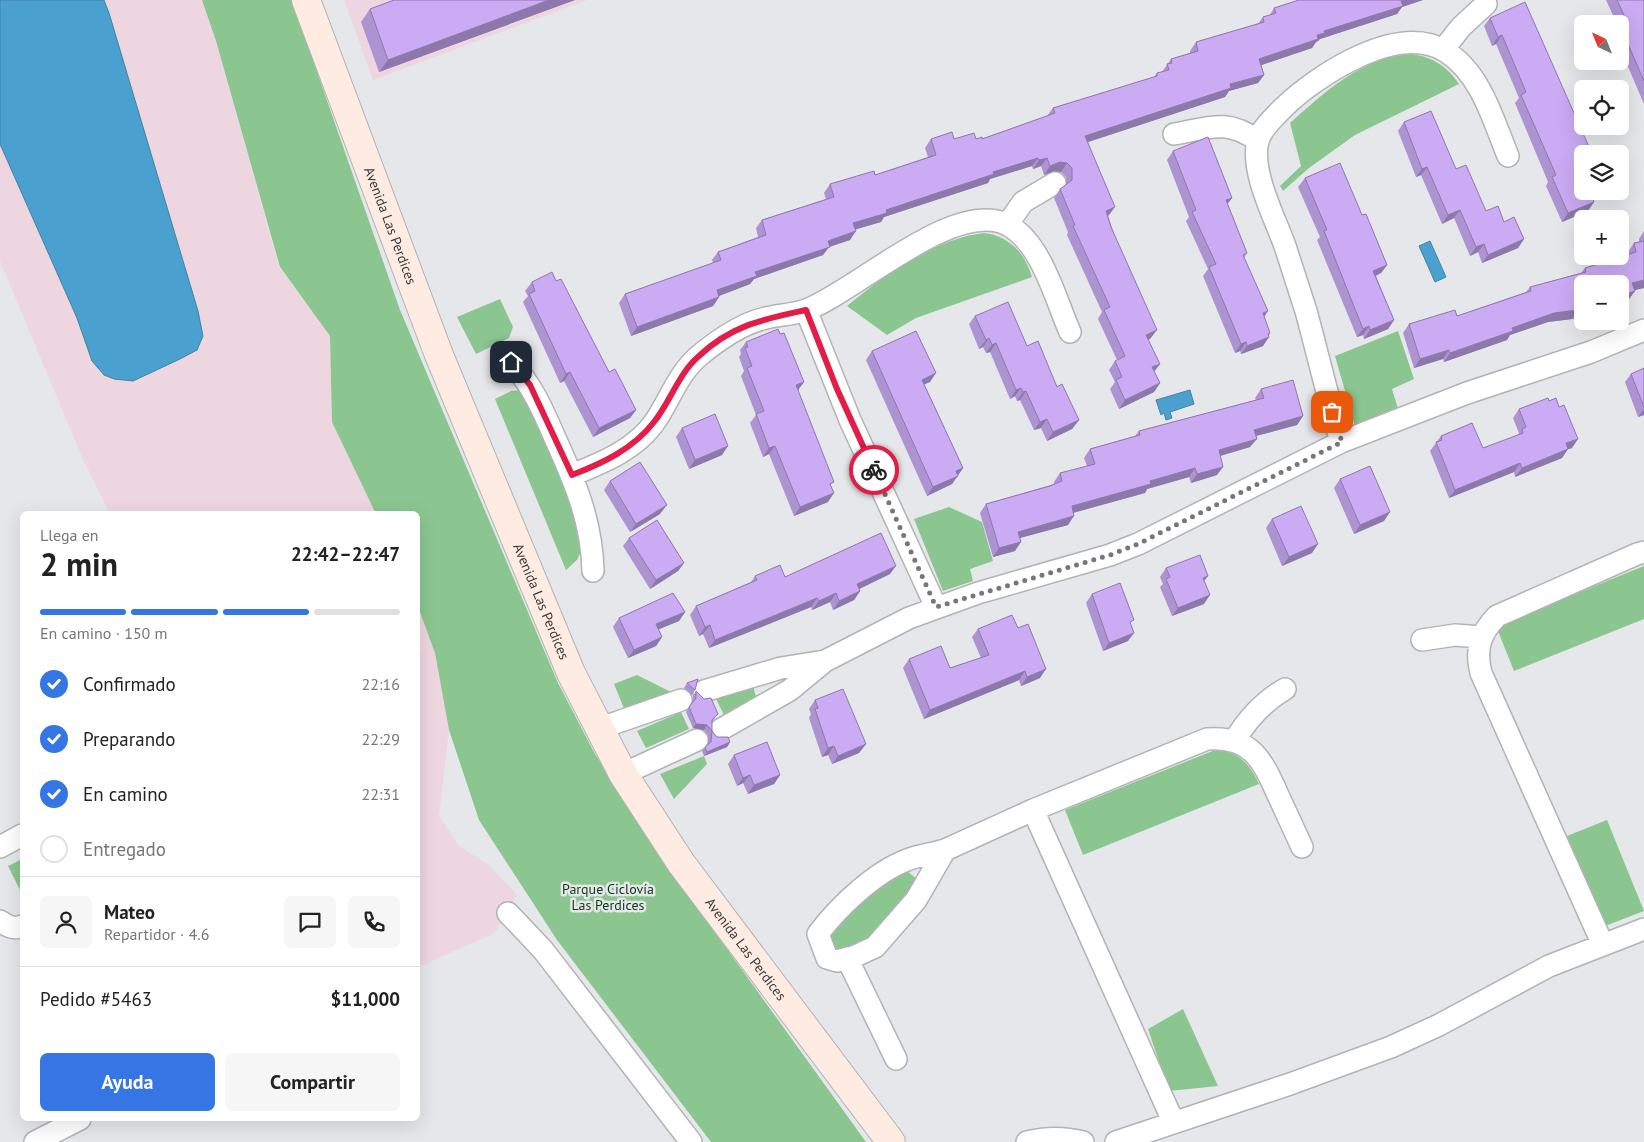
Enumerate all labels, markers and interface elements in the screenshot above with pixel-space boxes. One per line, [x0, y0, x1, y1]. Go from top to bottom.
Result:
north arrow [1574, 15, 1629, 70]
map controls [1574, 15, 1629, 330]
button: locate [1574, 80, 1629, 135]
button: layers [1574, 145, 1629, 200]
street label: Avenida Las Perdices [360, 164, 421, 287]
button: + [1574, 210, 1629, 265]
button: − [1574, 275, 1629, 330]
pin [490, 341, 532, 383]
icon: home [497, 348, 525, 376]
pin [1311, 391, 1353, 433]
icon: bag [1318, 398, 1346, 426]
courier [849, 445, 899, 495]
icon: bike [860, 456, 888, 484]
text: Llega en [40, 525, 99, 545]
street label: Avenida Las Perdices [509, 541, 573, 662]
text: 22:42–22:47 [291, 542, 400, 566]
text: 2 min [40, 543, 118, 585]
text: En camino · 150 m [40, 623, 168, 643]
icon: check [40, 670, 68, 698]
text: Confirmado [83, 672, 176, 696]
text: 22:16 [362, 674, 400, 694]
icon: check [40, 725, 68, 753]
text: Preparando [83, 727, 175, 751]
text: 22:29 [362, 729, 400, 749]
icon: check [40, 780, 68, 808]
text: En camino [83, 782, 168, 806]
text: 22:31 [362, 784, 400, 804]
text: Entregado [83, 837, 166, 861]
park label: Parque Ciclovía Las Perdices [562, 880, 654, 914]
street label: Avenida Las Perdices [701, 894, 790, 1004]
button: person [40, 896, 92, 948]
button: chat [284, 896, 336, 948]
button: phone [348, 896, 400, 948]
text: Mateo [104, 900, 155, 924]
text: Repartidor · 4.6 [104, 924, 209, 944]
text: Pedido #5463 [40, 987, 152, 1011]
text: $11,000 [331, 987, 400, 1011]
button: Ayuda [40, 1053, 215, 1111]
button: Compartir [225, 1053, 400, 1111]

